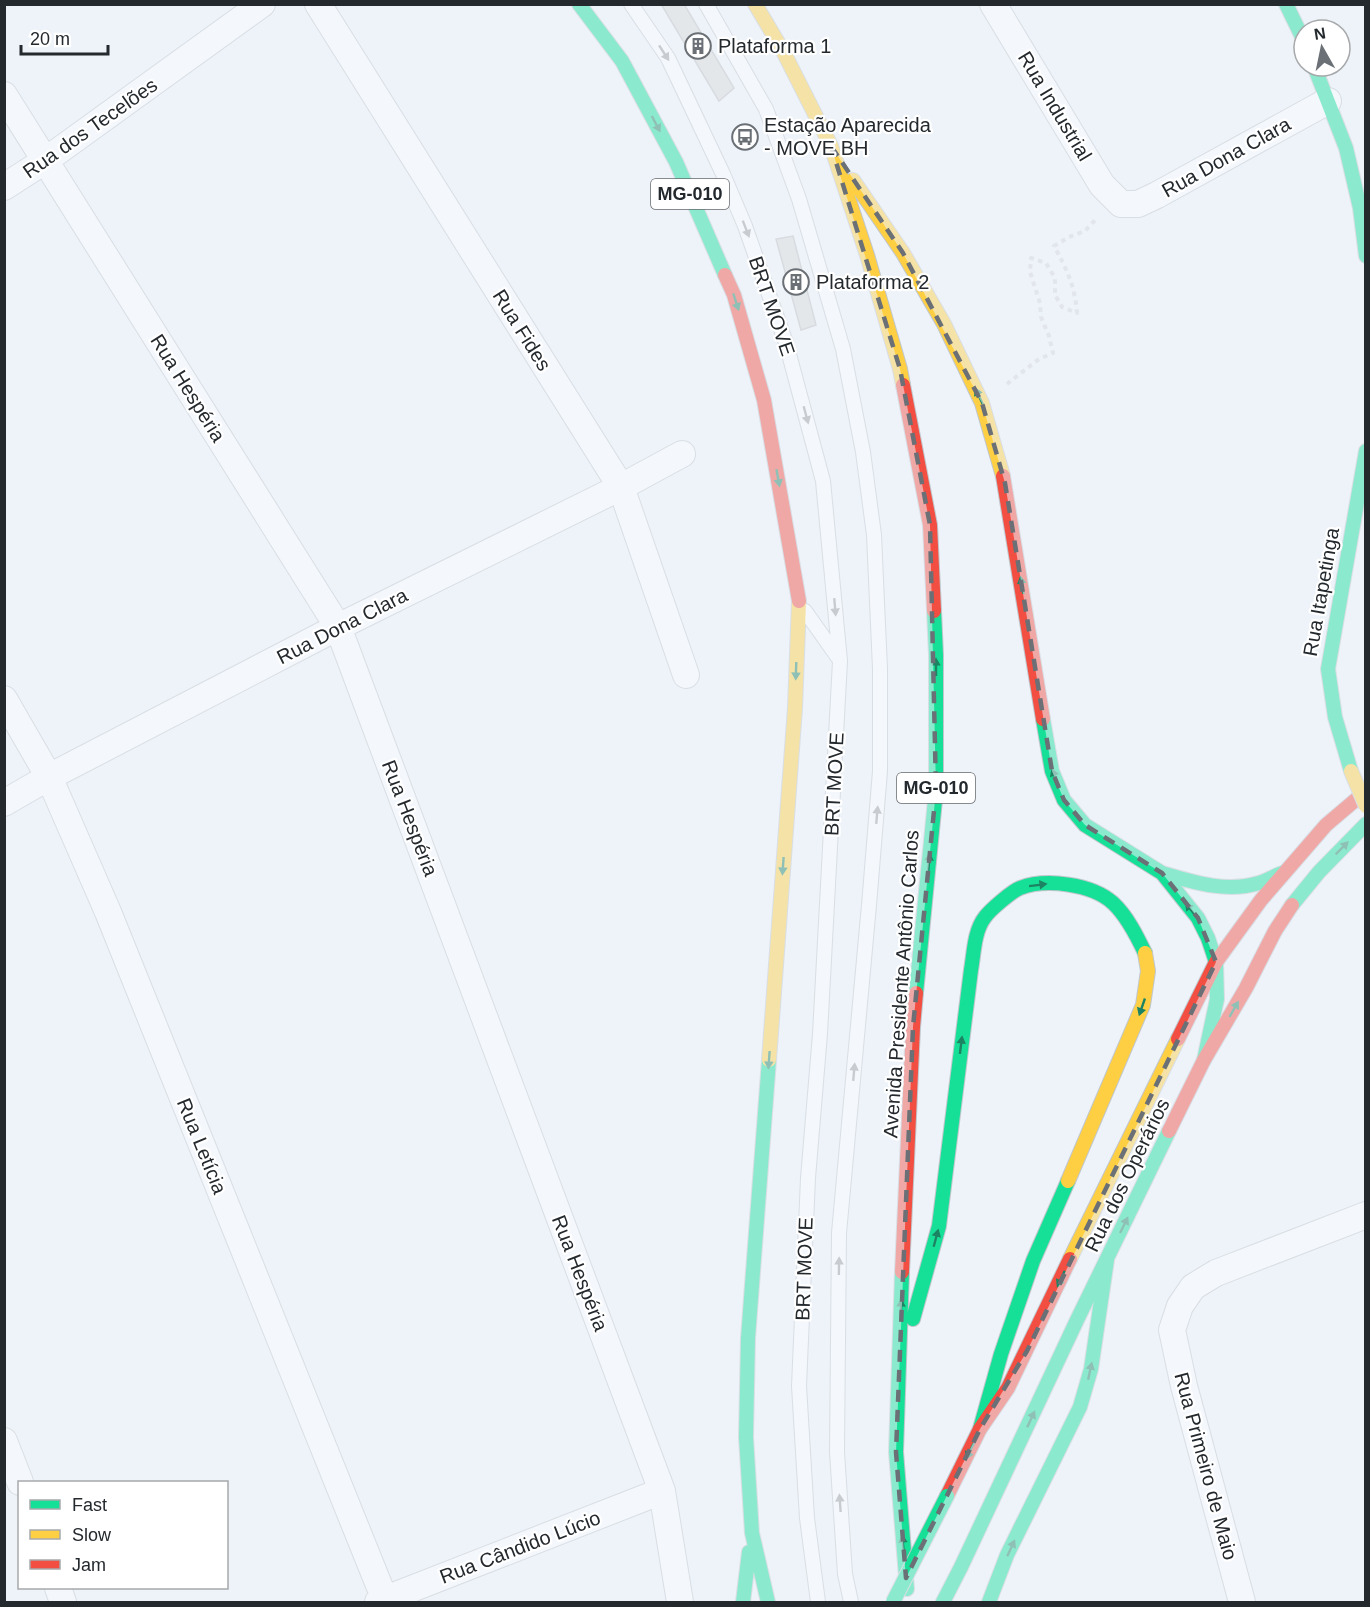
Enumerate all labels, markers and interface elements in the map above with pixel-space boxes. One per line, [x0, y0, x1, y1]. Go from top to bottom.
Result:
scale bar [21, 18, 108, 56]
north arrow [1292, 18, 1352, 78]
text: N [1313, 24, 1327, 43]
text: 20 m [30, 29, 70, 49]
building icon: Plataforma 1 [683, 31, 713, 61]
place label: Plataforma 1 [718, 35, 831, 57]
one-way arrow [658, 45, 669, 61]
street label: Rua Industrial [1014, 47, 1096, 165]
street label: Rua dos Tecelões [19, 73, 161, 183]
street label: Rua Dona Clara [1158, 112, 1295, 201]
place label: Estação Aparecida - MOVE BH [764, 114, 932, 159]
one-way arrow [651, 116, 661, 133]
bus stop icon: Estação Aparecida - MOVE BH [730, 122, 760, 152]
road number: MG-010 [651, 179, 729, 209]
one-way arrow [741, 221, 751, 239]
street label: BRT MOVE [745, 253, 799, 359]
building icon: Plataforma 2 [781, 267, 811, 297]
place label: Plataforma 2 [816, 271, 929, 293]
street label: Rua Fides [489, 286, 555, 374]
one-way arrow [731, 293, 741, 311]
street label: Rua Hespéria [146, 330, 230, 446]
one-way arrow [974, 387, 983, 404]
one-way arrow [801, 406, 811, 424]
one-way arrow [773, 469, 782, 488]
street label: Rua Itapetinga [1299, 525, 1343, 658]
one-way arrow [1017, 576, 1026, 595]
street label: Rua Dona Clara [273, 583, 412, 668]
one-way arrow [830, 598, 840, 617]
one-way arrow [931, 658, 941, 677]
one-way arrow [792, 662, 801, 681]
street label: BRT MOVE [820, 732, 848, 836]
street label: Rua Hespéria [378, 757, 442, 880]
one-way arrow [1049, 768, 1059, 786]
road number: MG-010 [897, 773, 975, 803]
one-way arrow [872, 805, 882, 824]
street label: Avenida Presidente Antônio Carlos [879, 829, 923, 1139]
one-way arrow [1334, 842, 1348, 856]
one-way arrow [924, 852, 934, 871]
one-way arrow [779, 856, 788, 875]
one-way arrow [1028, 880, 1047, 890]
one-way arrow [1186, 902, 1198, 917]
one-way arrow [1136, 999, 1146, 1017]
one-way arrow [1229, 1000, 1239, 1017]
one-way arrow [957, 1036, 966, 1055]
one-way arrow [764, 1051, 774, 1070]
one-way arrow [849, 1062, 859, 1081]
street label: Rua Letícia [173, 1095, 231, 1198]
street label: Rua dos Operários [1080, 1095, 1174, 1255]
street label: Rua Hespéria [548, 1212, 612, 1335]
one-way arrow [1120, 1216, 1129, 1233]
street label: BRT MOVE [791, 1217, 817, 1321]
one-way arrow [932, 1229, 941, 1247]
one-way arrow [834, 1256, 843, 1275]
one-way arrow [1055, 1270, 1065, 1288]
one-way arrow [896, 1298, 905, 1317]
one-way arrow [1086, 1361, 1095, 1380]
street label: Rua Primeiro de Maio [1170, 1370, 1242, 1562]
one-way arrow [1026, 1411, 1035, 1428]
one-way arrow [965, 1442, 974, 1459]
legend [18, 1481, 228, 1589]
one-way arrow [836, 1493, 845, 1512]
text: Fast [72, 1495, 107, 1515]
street label: Rua Cândido Lúcio [437, 1506, 603, 1588]
text: Slow [72, 1525, 112, 1545]
one-way arrow [898, 1535, 908, 1554]
one-way arrow [1006, 1540, 1015, 1557]
text: Jam [72, 1555, 106, 1575]

